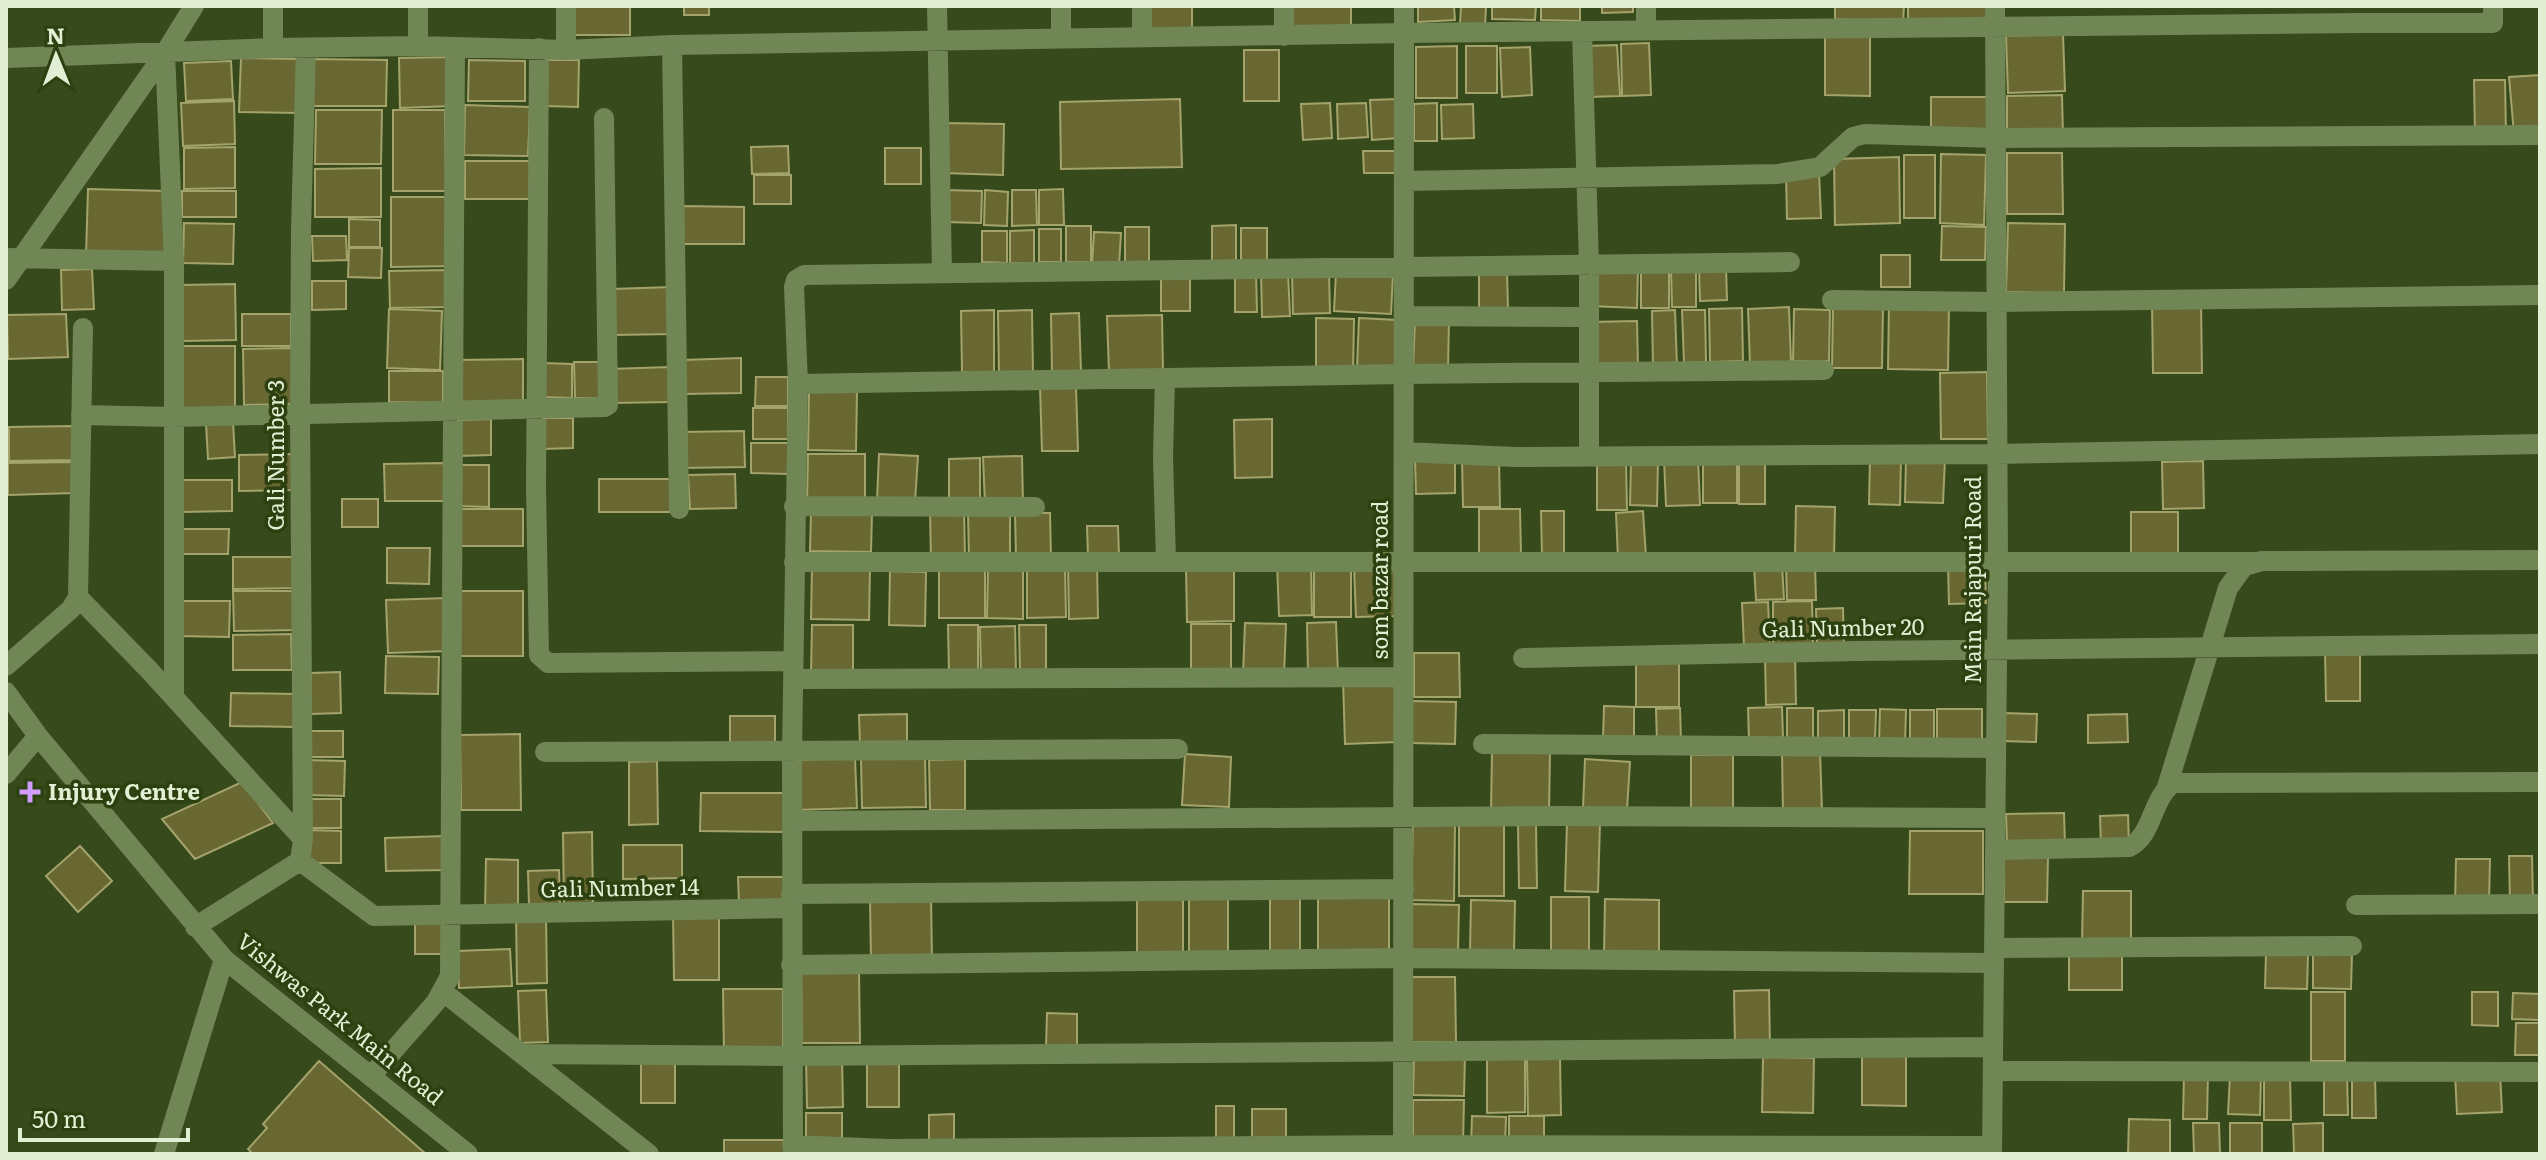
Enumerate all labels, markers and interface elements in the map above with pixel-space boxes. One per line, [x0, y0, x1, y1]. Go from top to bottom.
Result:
north arrow [16, 16, 96, 96]
text: N [46, 18, 65, 51]
street label: Gali Number 3 [258, 380, 291, 530]
street label: Main Rajapuri Road [1955, 476, 1988, 684]
street label: som bazar road [1362, 501, 1395, 659]
street label: Gali Number 20 [1761, 609, 1925, 644]
place label: Injury Centre [48, 774, 200, 807]
marker: Injury Centre [19, 781, 41, 803]
street label: Gali Number 14 [540, 869, 700, 904]
street label: Vishwas Park Main Road [231, 924, 451, 1112]
scale bar [20, 1092, 188, 1142]
text: 50 m [32, 1100, 86, 1135]

